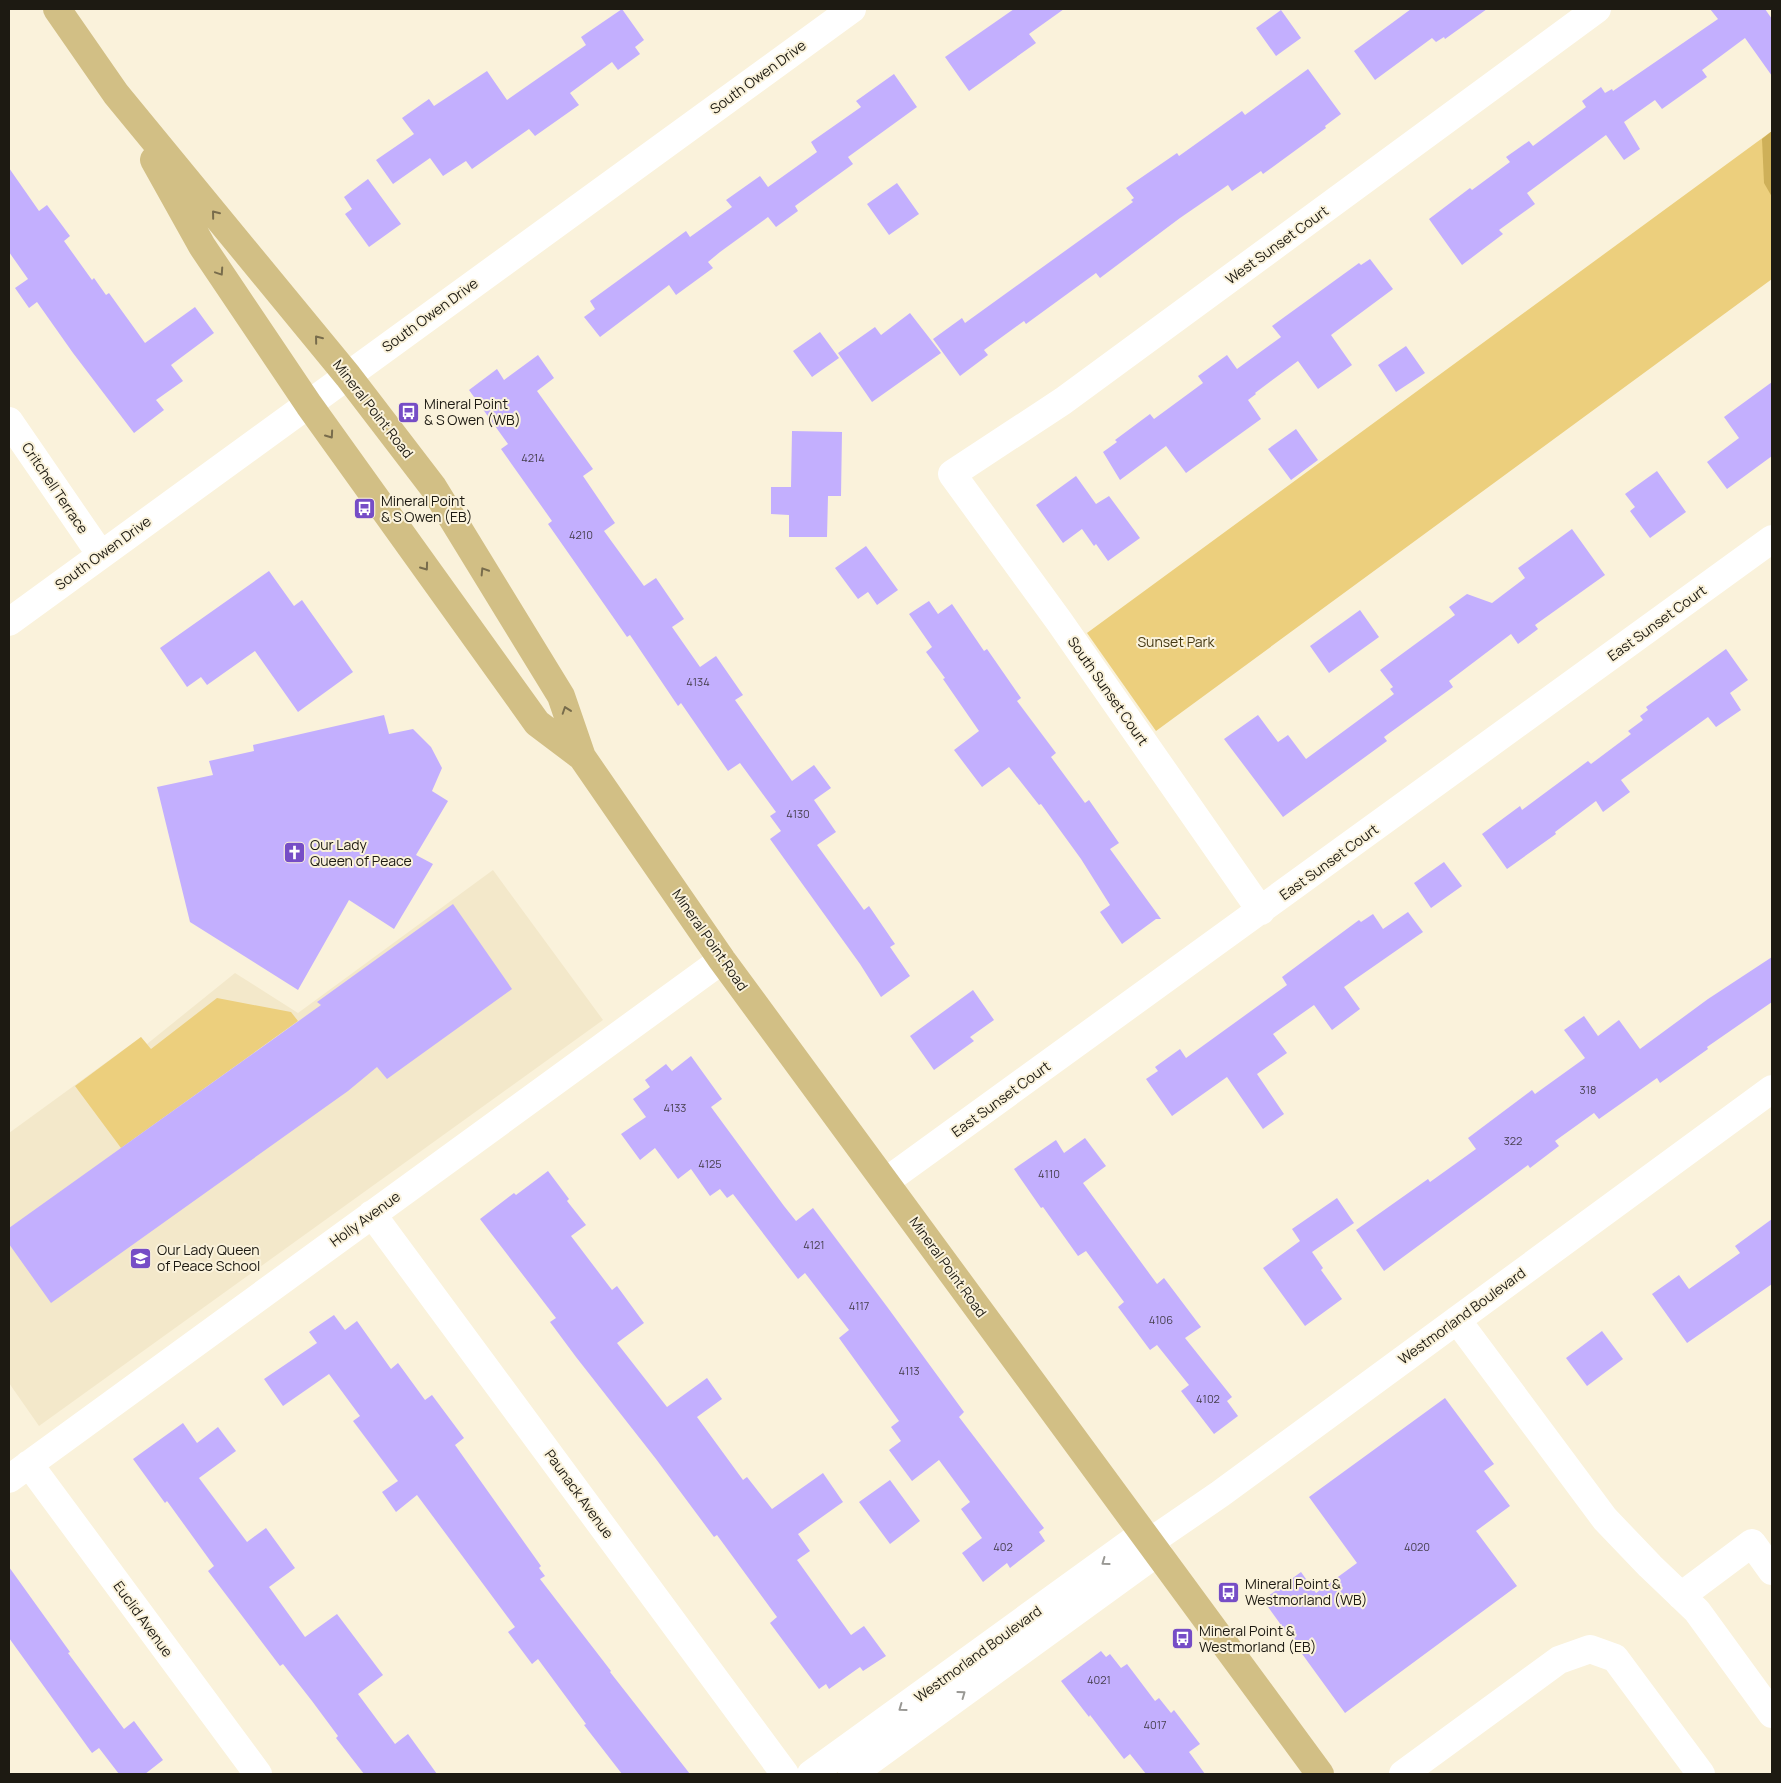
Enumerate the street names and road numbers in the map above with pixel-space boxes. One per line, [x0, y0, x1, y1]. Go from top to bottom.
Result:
street label: South Owen Drive [706, 35, 810, 118]
street label: West Sunset Court [1222, 201, 1332, 288]
street label: South Owen Drive [378, 273, 482, 356]
street label: Mineral Point Road [329, 356, 418, 462]
street label: Critchell Terrace [18, 438, 93, 537]
street label: South Owen Drive [51, 511, 155, 594]
street label: East Sunset Court [1603, 580, 1710, 665]
street label: South Sunset Court [1064, 633, 1153, 749]
street label: East Sunset Court [1275, 819, 1382, 904]
street label: Mineral Point Road [668, 885, 753, 994]
street label: East Sunset Court [947, 1056, 1054, 1141]
street label: Holly Avenue [326, 1187, 404, 1251]
street label: Mineral Point Road [905, 1213, 991, 1321]
street label: Westmorland Boulevard [1394, 1263, 1529, 1368]
street label: Paunack Avenue [541, 1445, 618, 1542]
street label: Euclid Avenue [109, 1577, 177, 1660]
street label: Westmorland Boulevard [910, 1601, 1045, 1706]

